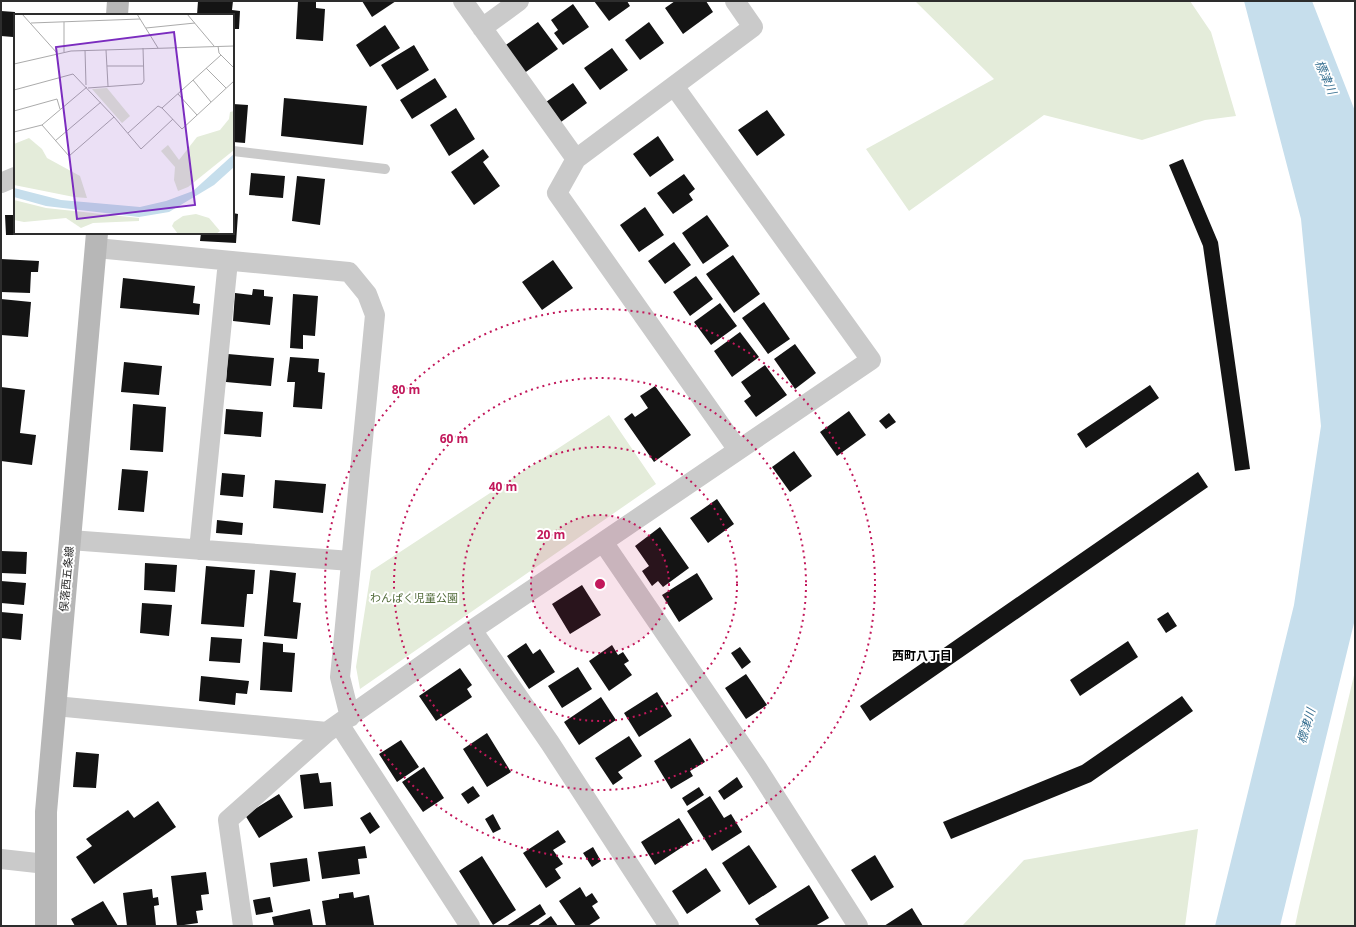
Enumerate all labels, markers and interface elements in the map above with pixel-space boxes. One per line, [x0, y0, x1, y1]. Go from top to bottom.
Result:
inset map [14, 14, 234, 234]
water label: 標津川 [1311, 57, 1342, 99]
text: 80 m [392, 381, 420, 398]
text: 60 m [440, 430, 468, 447]
text: 40 m [489, 478, 517, 495]
text: 20 m [537, 526, 565, 543]
street label: 俣落西五条線 [56, 545, 76, 613]
centre of rings [593, 577, 607, 591]
park label: わんぱく児童公園 [370, 590, 458, 605]
district label: 西町八丁目 [892, 647, 952, 664]
water label: 標津川 [1293, 704, 1320, 746]

